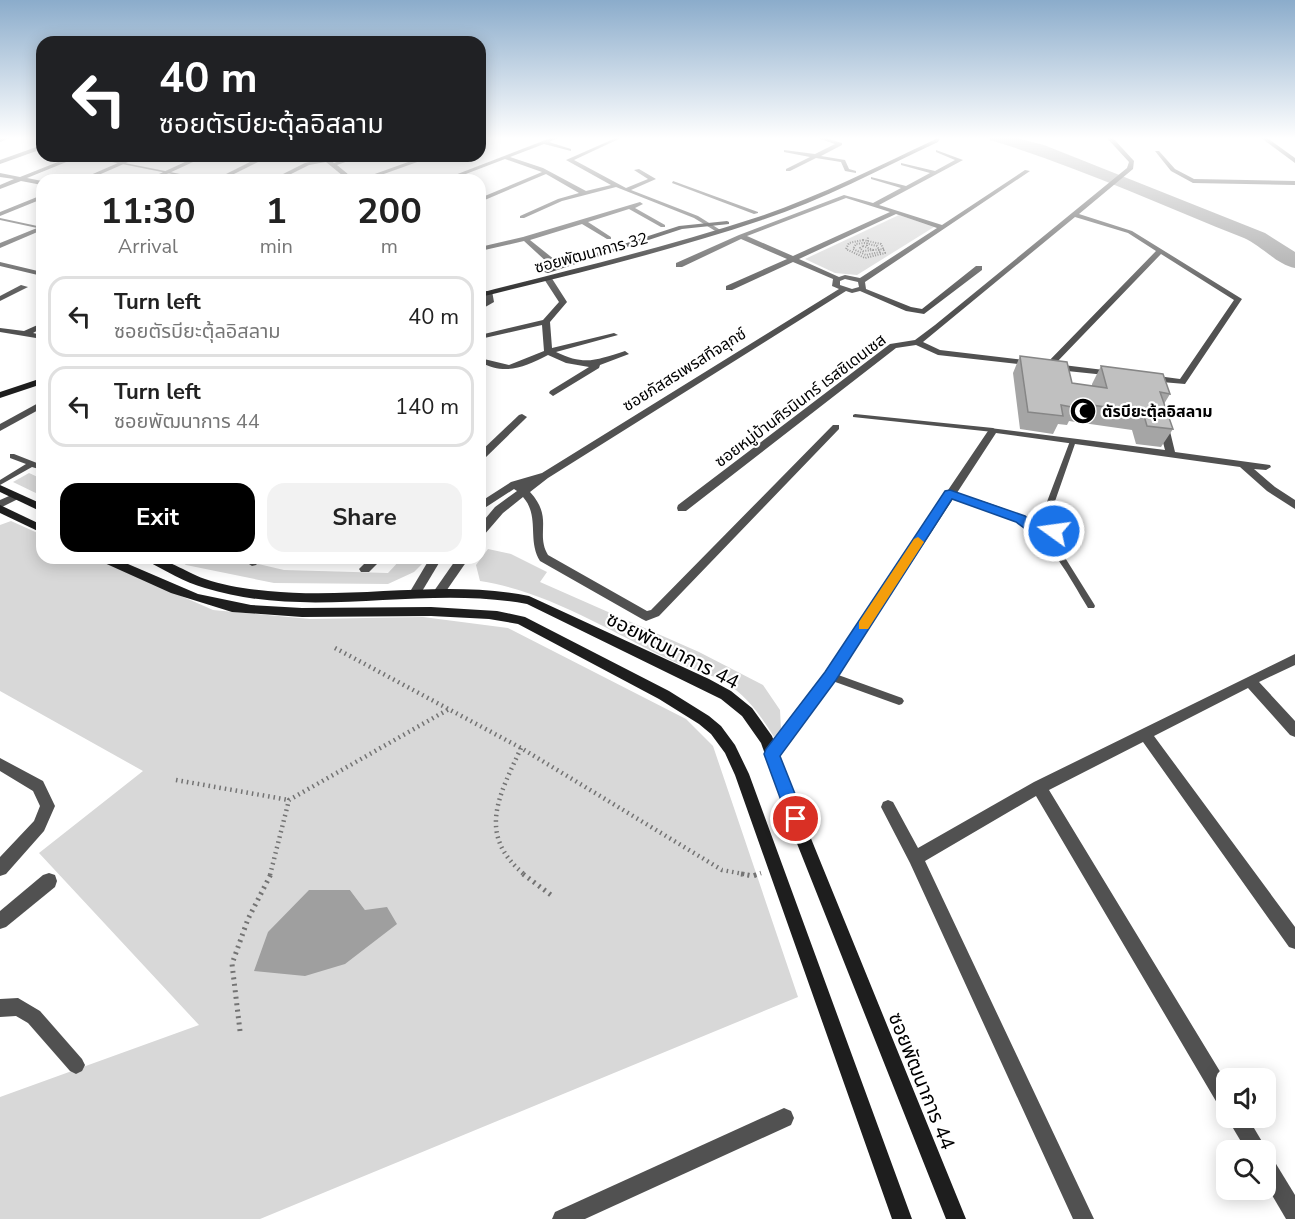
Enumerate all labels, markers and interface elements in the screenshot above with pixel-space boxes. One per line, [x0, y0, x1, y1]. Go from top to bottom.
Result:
text: 40 m [159, 50, 258, 107]
icon: left [60, 60, 138, 138]
text: ซอยตัรบียะตุ้ลอิสลาม [159, 106, 384, 143]
text: 11:30 [100, 187, 196, 236]
text: 1 [265, 187, 287, 236]
text: 200 [357, 187, 422, 236]
street label: ซอยพัฒนาการ 32 [532, 227, 650, 279]
text: Arrival [118, 233, 178, 260]
text: min [260, 233, 293, 260]
text: m [381, 233, 398, 260]
text: Turn left [114, 287, 201, 317]
icon: left [63, 300, 96, 333]
text: 40 m [408, 302, 459, 332]
text: ซอยตัรบียะตุ้ลอิสลาม [114, 318, 281, 345]
street label: ซอยภัสสรเพรสทีจลุกซ์ [619, 323, 751, 417]
street label: ซอยหมู่บ้านศิรนินทร์ เรสซิเดนเซส [710, 329, 891, 473]
text: Turn left [114, 377, 201, 407]
icon: left [63, 390, 96, 423]
text: 140 m [395, 392, 459, 422]
mosque icon: ตัรบียะตุ้ลอิสลาม [1068, 396, 1098, 426]
place label: ตัรบียะตุ้ลอิสลาม [1102, 401, 1213, 423]
text: ซอยพัฒนาการ 44 [114, 408, 260, 435]
button: Exit [60, 483, 255, 552]
button: Share [267, 483, 462, 552]
position arrow [1022, 499, 1086, 563]
street label: ซอยพัฒนาการ 44 [602, 605, 744, 696]
pin [770, 793, 821, 844]
icon: arrive [779, 802, 812, 835]
street label: ซอยพัฒนาการ 44 [882, 1009, 961, 1154]
map controls [1216, 1068, 1276, 1200]
button: sound [1216, 1068, 1276, 1128]
button: search [1216, 1140, 1276, 1200]

